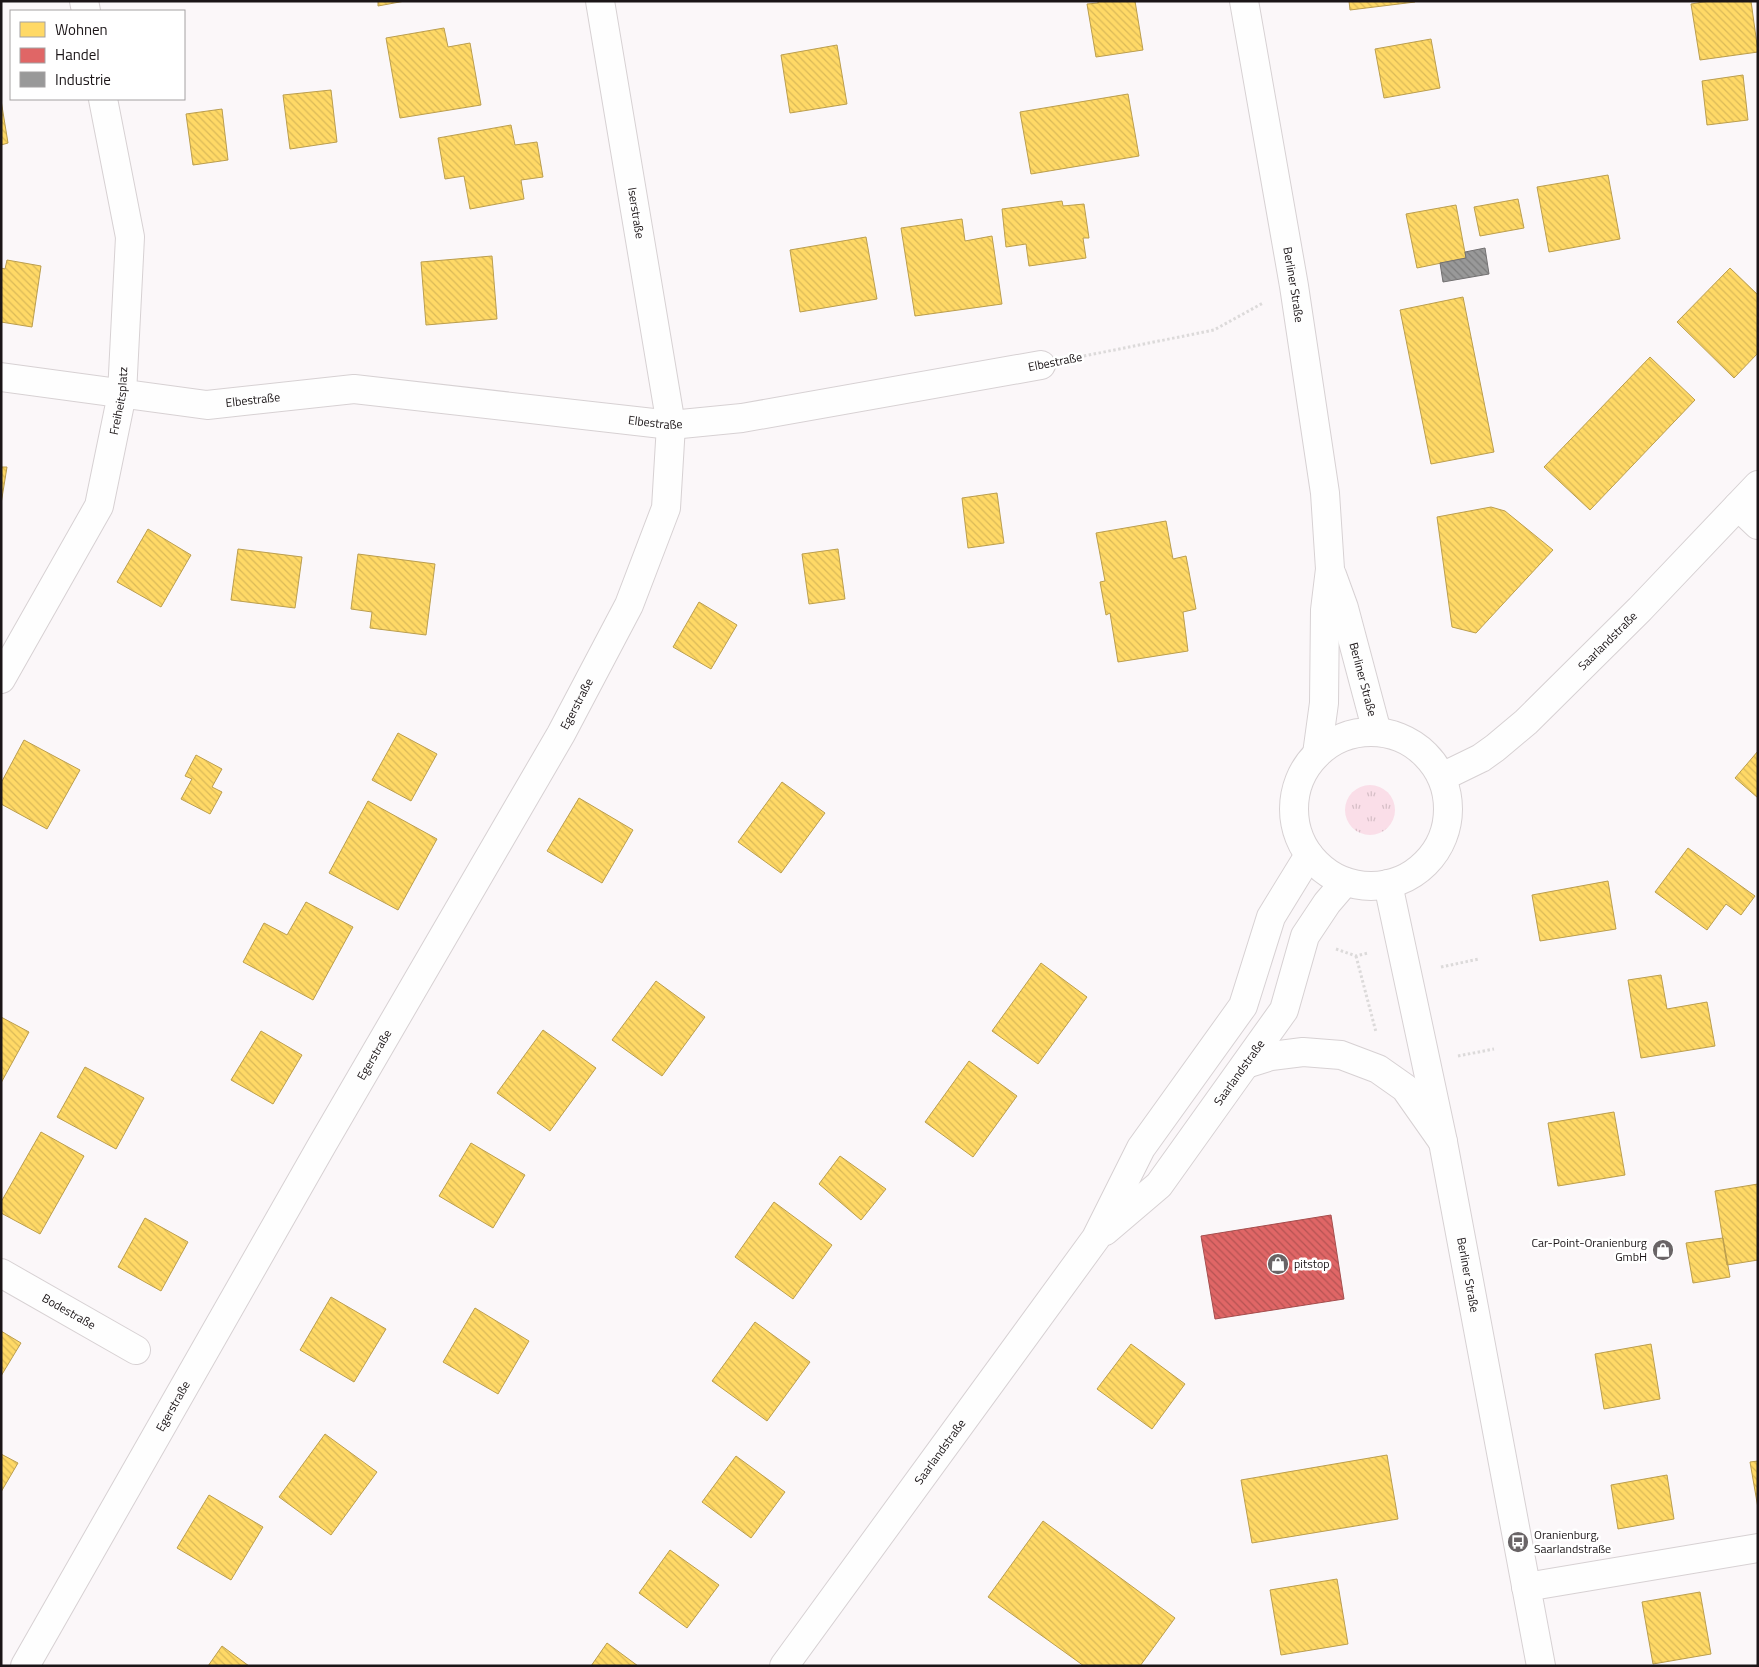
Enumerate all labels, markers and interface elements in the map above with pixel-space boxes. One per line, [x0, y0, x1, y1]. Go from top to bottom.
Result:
legend [10, 10, 185, 100]
text: Wohnen [55, 18, 108, 41]
text: Handel [55, 43, 100, 66]
text: Industrie [55, 68, 111, 91]
street label: Iserstraße [623, 186, 650, 240]
street label: Berliner Straße [1278, 245, 1309, 324]
street label: Elbestraße [1026, 347, 1084, 376]
street label: Freiheitsplatz [104, 366, 132, 436]
street label: Elbestraße [225, 387, 281, 412]
street label: Elbestraße [627, 410, 683, 434]
street label: Saarlandstraße [1573, 607, 1641, 675]
street label: Berliner Straße [1345, 640, 1382, 718]
street label: Egerstraße [555, 675, 598, 733]
street label: Egerstraße [352, 1026, 396, 1083]
street label: Saarlandstraße [1209, 1035, 1269, 1109]
place label: Car-Point-Oranienburg GmbH [1531, 1233, 1647, 1266]
street label: Berliner Straße [1452, 1236, 1485, 1314]
shop icon: Car-Point-Oranienburg GmbH [1651, 1238, 1675, 1262]
shop icon: pitstop [1266, 1252, 1290, 1276]
place label: pitstop [1294, 1254, 1330, 1273]
street label: Bodestraße [39, 1288, 99, 1334]
street label: Egerstraße [151, 1377, 195, 1435]
street label: Saarlandstraße [909, 1415, 970, 1488]
place label: Oranienburg, Saarlandstraße [1534, 1525, 1611, 1558]
bus stop icon: Oranienburg, Saarlandstraße [1506, 1530, 1530, 1554]

